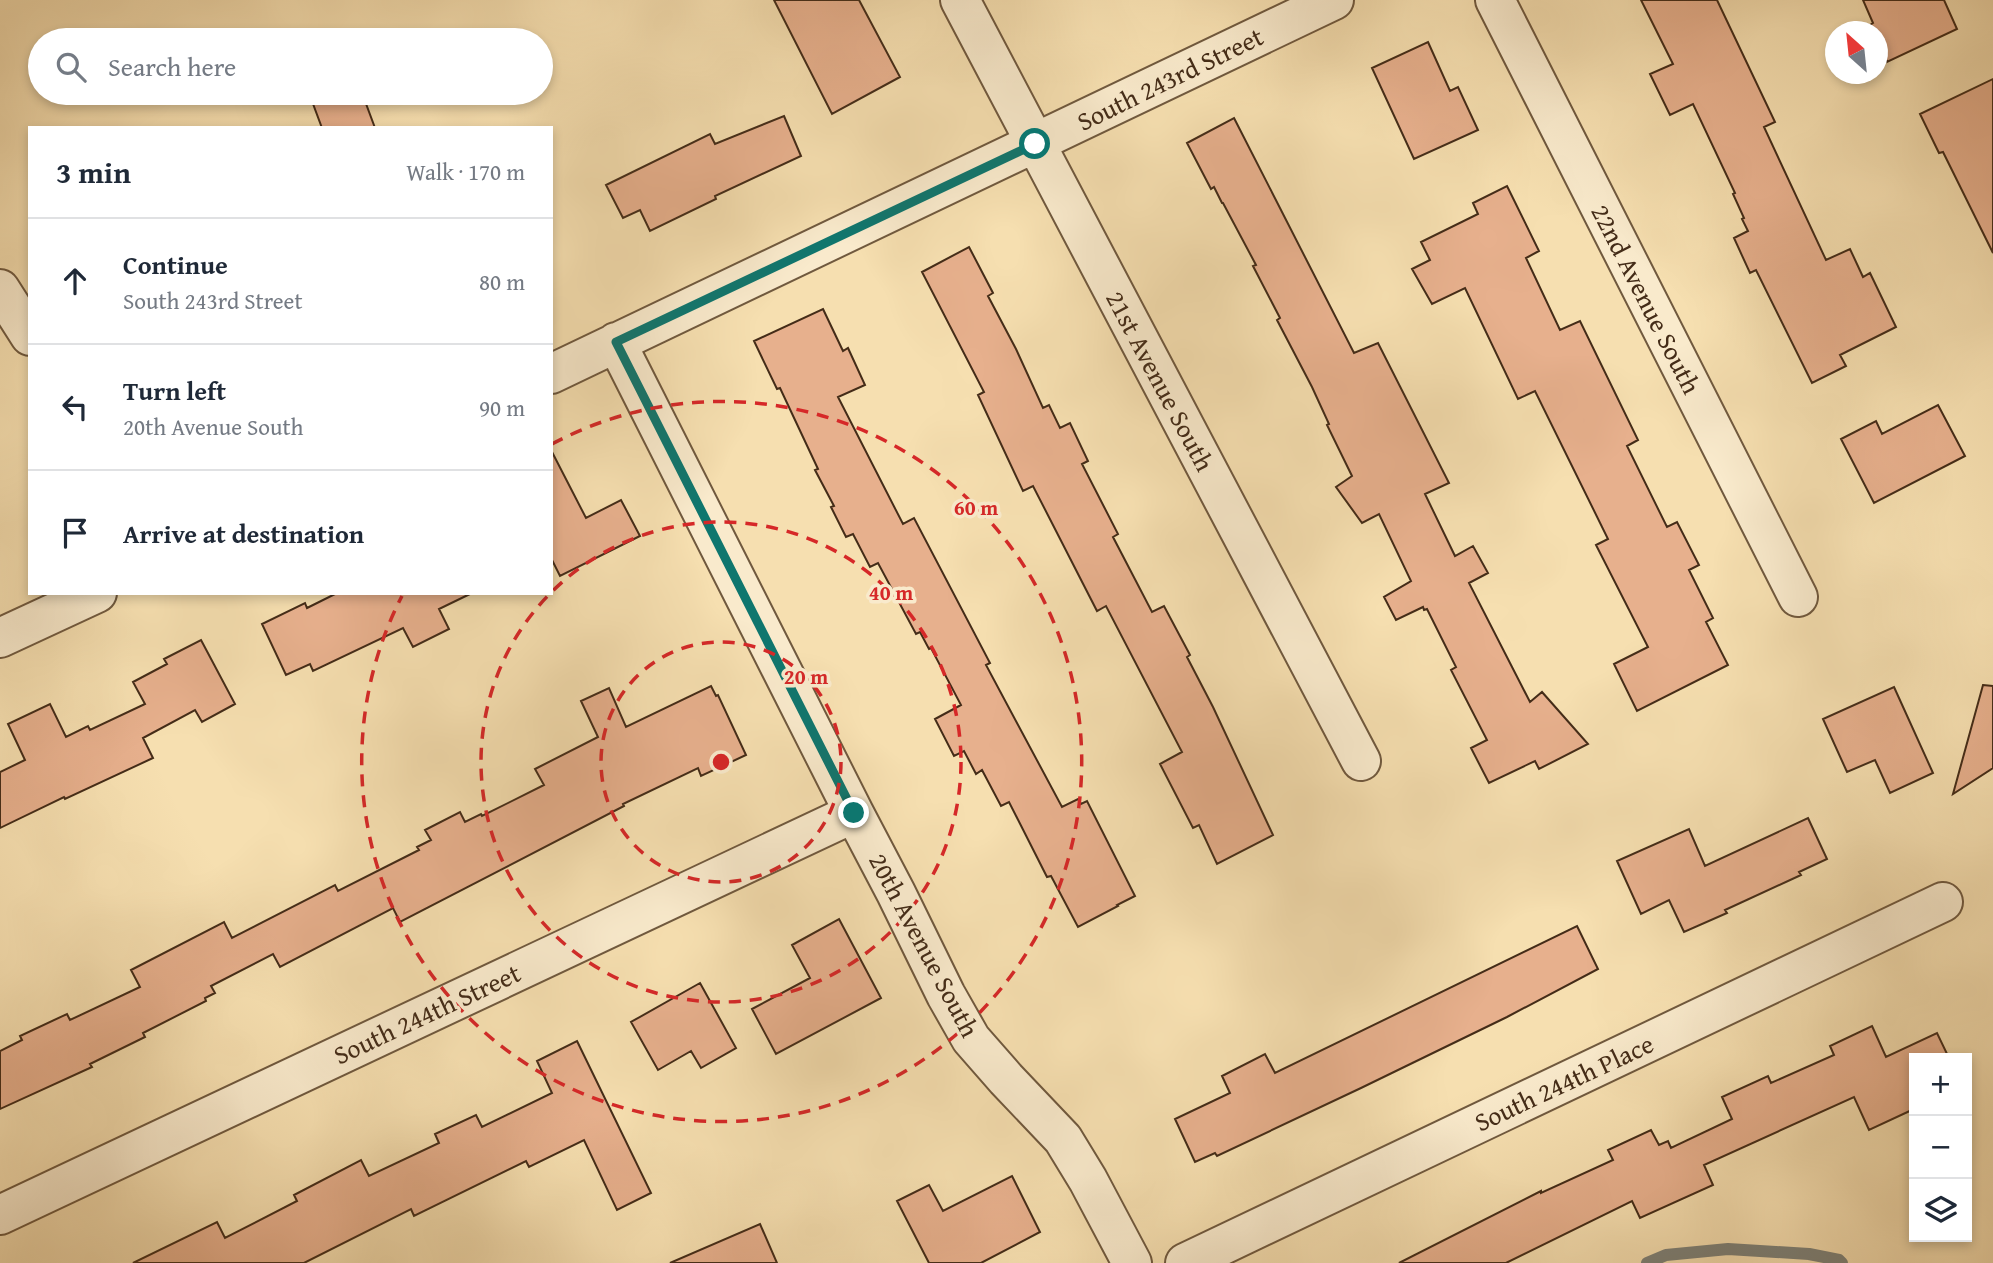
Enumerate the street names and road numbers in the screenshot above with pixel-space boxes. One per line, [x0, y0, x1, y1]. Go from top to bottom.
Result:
street label: South 243rd Street [1070, 17, 1270, 141]
street label: 22nd Avenue South [1582, 197, 1711, 401]
street label: 21st Avenue South [1096, 283, 1225, 478]
street label: 20th Avenue South [859, 846, 990, 1044]
street label: South 244th Street [327, 953, 527, 1074]
street label: South 244th Place [1468, 1024, 1660, 1141]

